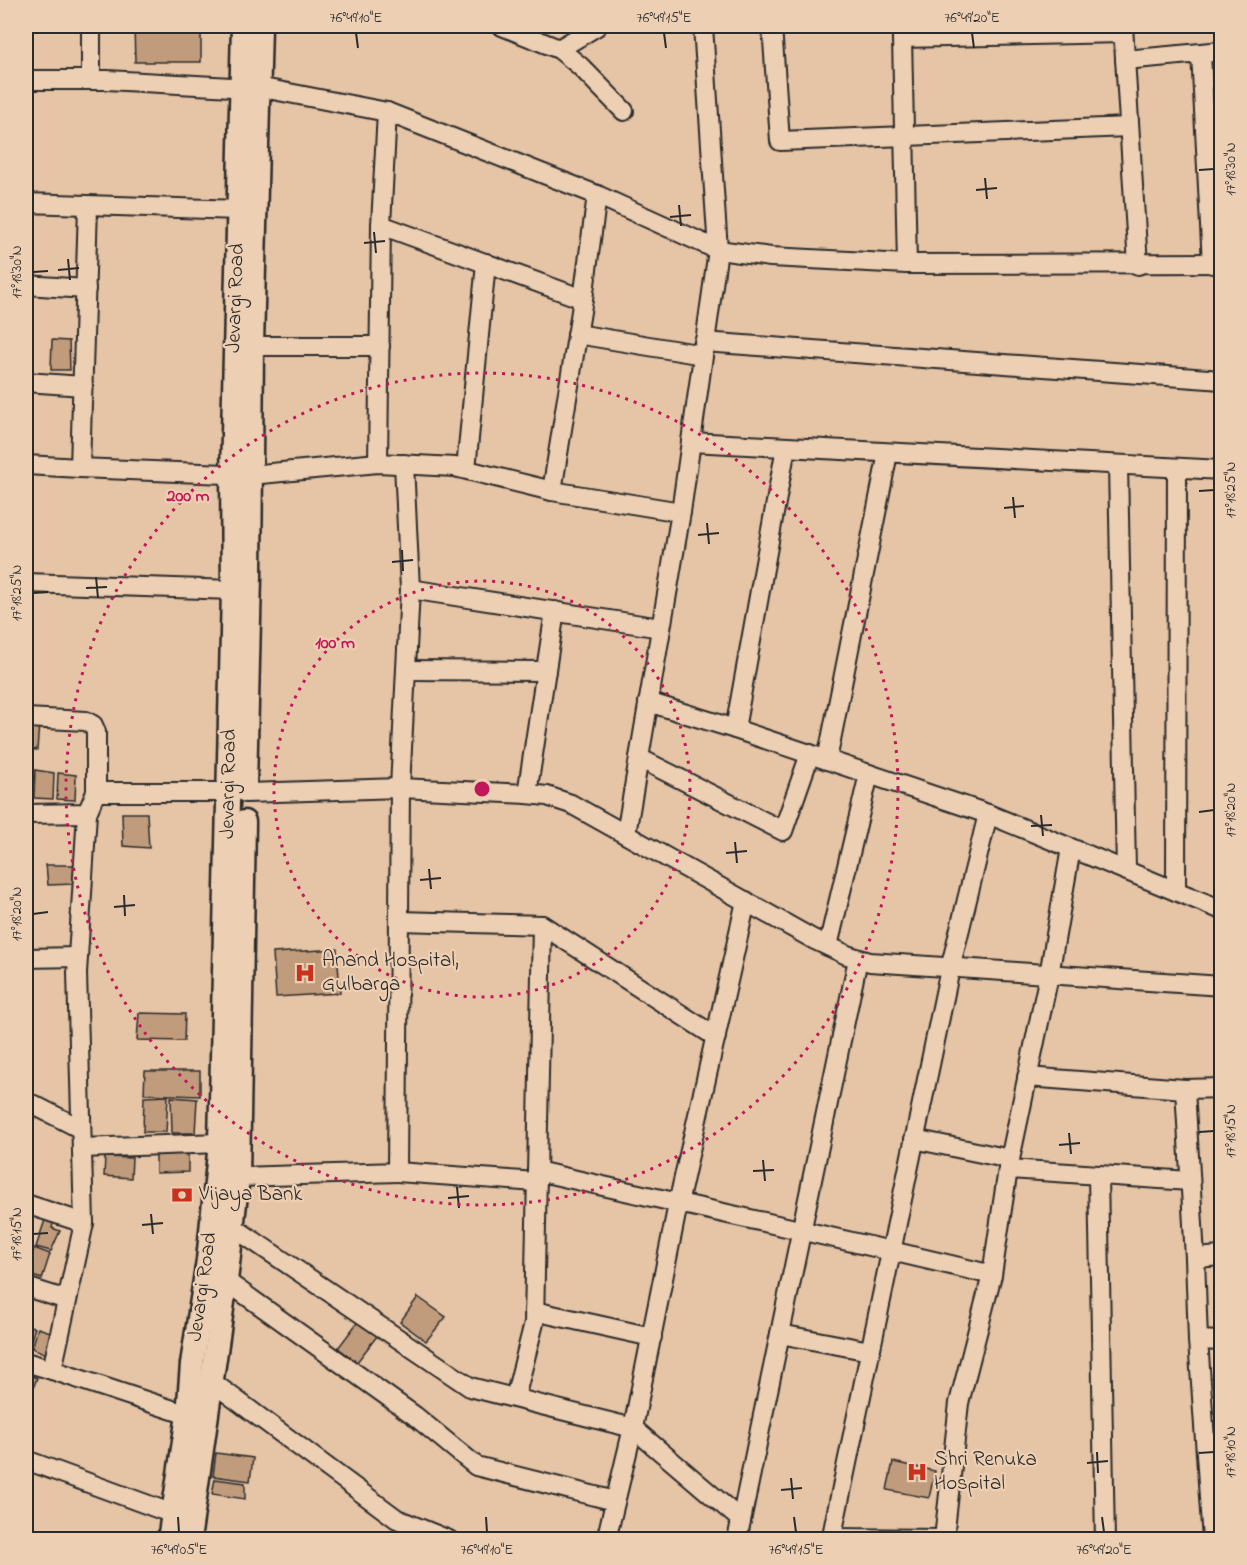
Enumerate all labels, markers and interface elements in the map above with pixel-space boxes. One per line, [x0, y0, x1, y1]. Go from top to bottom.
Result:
text: 76°49'10"E [330, 7, 382, 29]
text: 76°49'15"E [636, 7, 692, 29]
text: 76°49'20"E [944, 7, 1000, 29]
text: 17°18'30"N [1220, 142, 1242, 196]
street label: Jevargi Road [219, 242, 255, 353]
text: 17°18'30"N [6, 245, 28, 299]
text: 17°18'25"N [1220, 462, 1242, 518]
text: 200 m [166, 484, 210, 510]
text: 17°18'25"N [6, 565, 28, 621]
text: 100 m [315, 631, 355, 657]
street label: Jevargi Road [213, 729, 247, 839]
centre of rings [472, 779, 492, 799]
text: 17°18'20"N [1220, 783, 1242, 837]
text: 17°18'20"N [6, 887, 28, 941]
place label: Anand Hospital, Gulbarga [322, 946, 459, 1002]
hospital icon: Anand Hospital, Gulbarga [293, 961, 317, 985]
text: 17°18'15"N [1220, 1104, 1242, 1158]
place label: Vijaya Bank [198, 1180, 303, 1212]
bank icon: Vijaya Bank [170, 1183, 194, 1207]
text: 17°18'15"N [6, 1207, 28, 1261]
street label: Jevargi Road [181, 1230, 227, 1344]
text: 17°18'10"N [1220, 1426, 1242, 1478]
place label: Shri Renuka Hospital [934, 1445, 1037, 1499]
hospital icon: Shri Renuka Hospital [905, 1460, 929, 1484]
text: 76°49'05"E [151, 1539, 207, 1561]
text: 76°49'10"E [461, 1539, 513, 1561]
text: 76°49'15"E [768, 1539, 824, 1561]
text: 76°49'20"E [1076, 1539, 1132, 1561]

